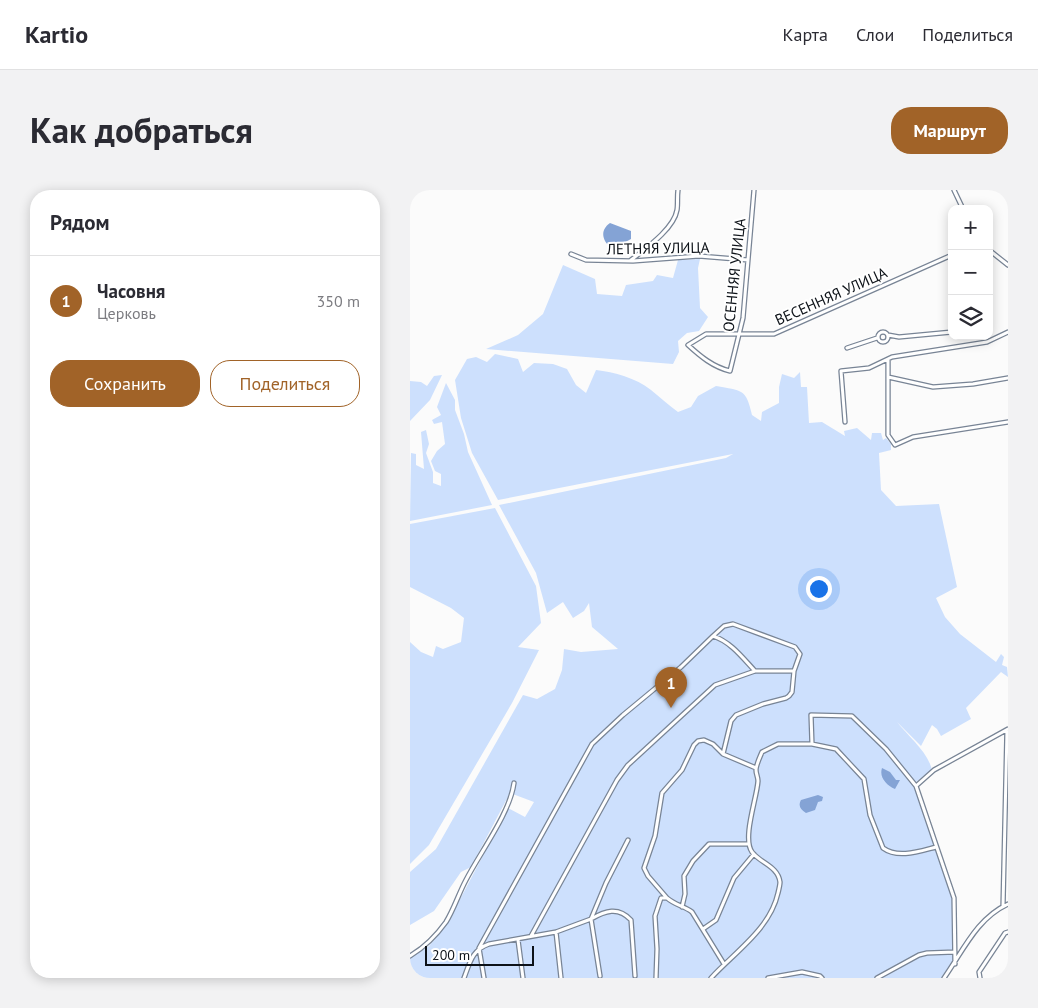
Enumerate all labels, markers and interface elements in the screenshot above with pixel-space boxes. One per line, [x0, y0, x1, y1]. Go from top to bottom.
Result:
text: Kartio [25, 19, 88, 50]
text: Карта [783, 23, 828, 46]
text: Слои [856, 23, 894, 46]
text: Поделиться [922, 23, 1013, 46]
text: Как добраться [30, 107, 253, 153]
button: Маршрут [891, 107, 1008, 154]
map controls [948, 205, 993, 340]
button: + [948, 205, 993, 250]
text: Рядом [50, 209, 109, 236]
street label: ОСЕННЯЯ УЛИЦА [719, 217, 749, 333]
street label: ЛЕТНЯЯ УЛИЦА [605, 238, 710, 258]
button: − [948, 250, 993, 295]
street label: ВЕСЕННЯЯ УЛИЦА [772, 263, 890, 329]
text: Часовня [97, 279, 165, 303]
text: 1 [61, 291, 71, 311]
text: 350 m [317, 291, 360, 311]
button: layers [948, 295, 993, 340]
text: Церковь [97, 303, 156, 323]
button: Сохранить [50, 360, 200, 407]
button: Поделиться [210, 360, 360, 407]
your location [806, 576, 832, 602]
pin: 1 [655, 667, 687, 708]
scale bar [425, 943, 534, 966]
text: 200 m [432, 946, 470, 964]

